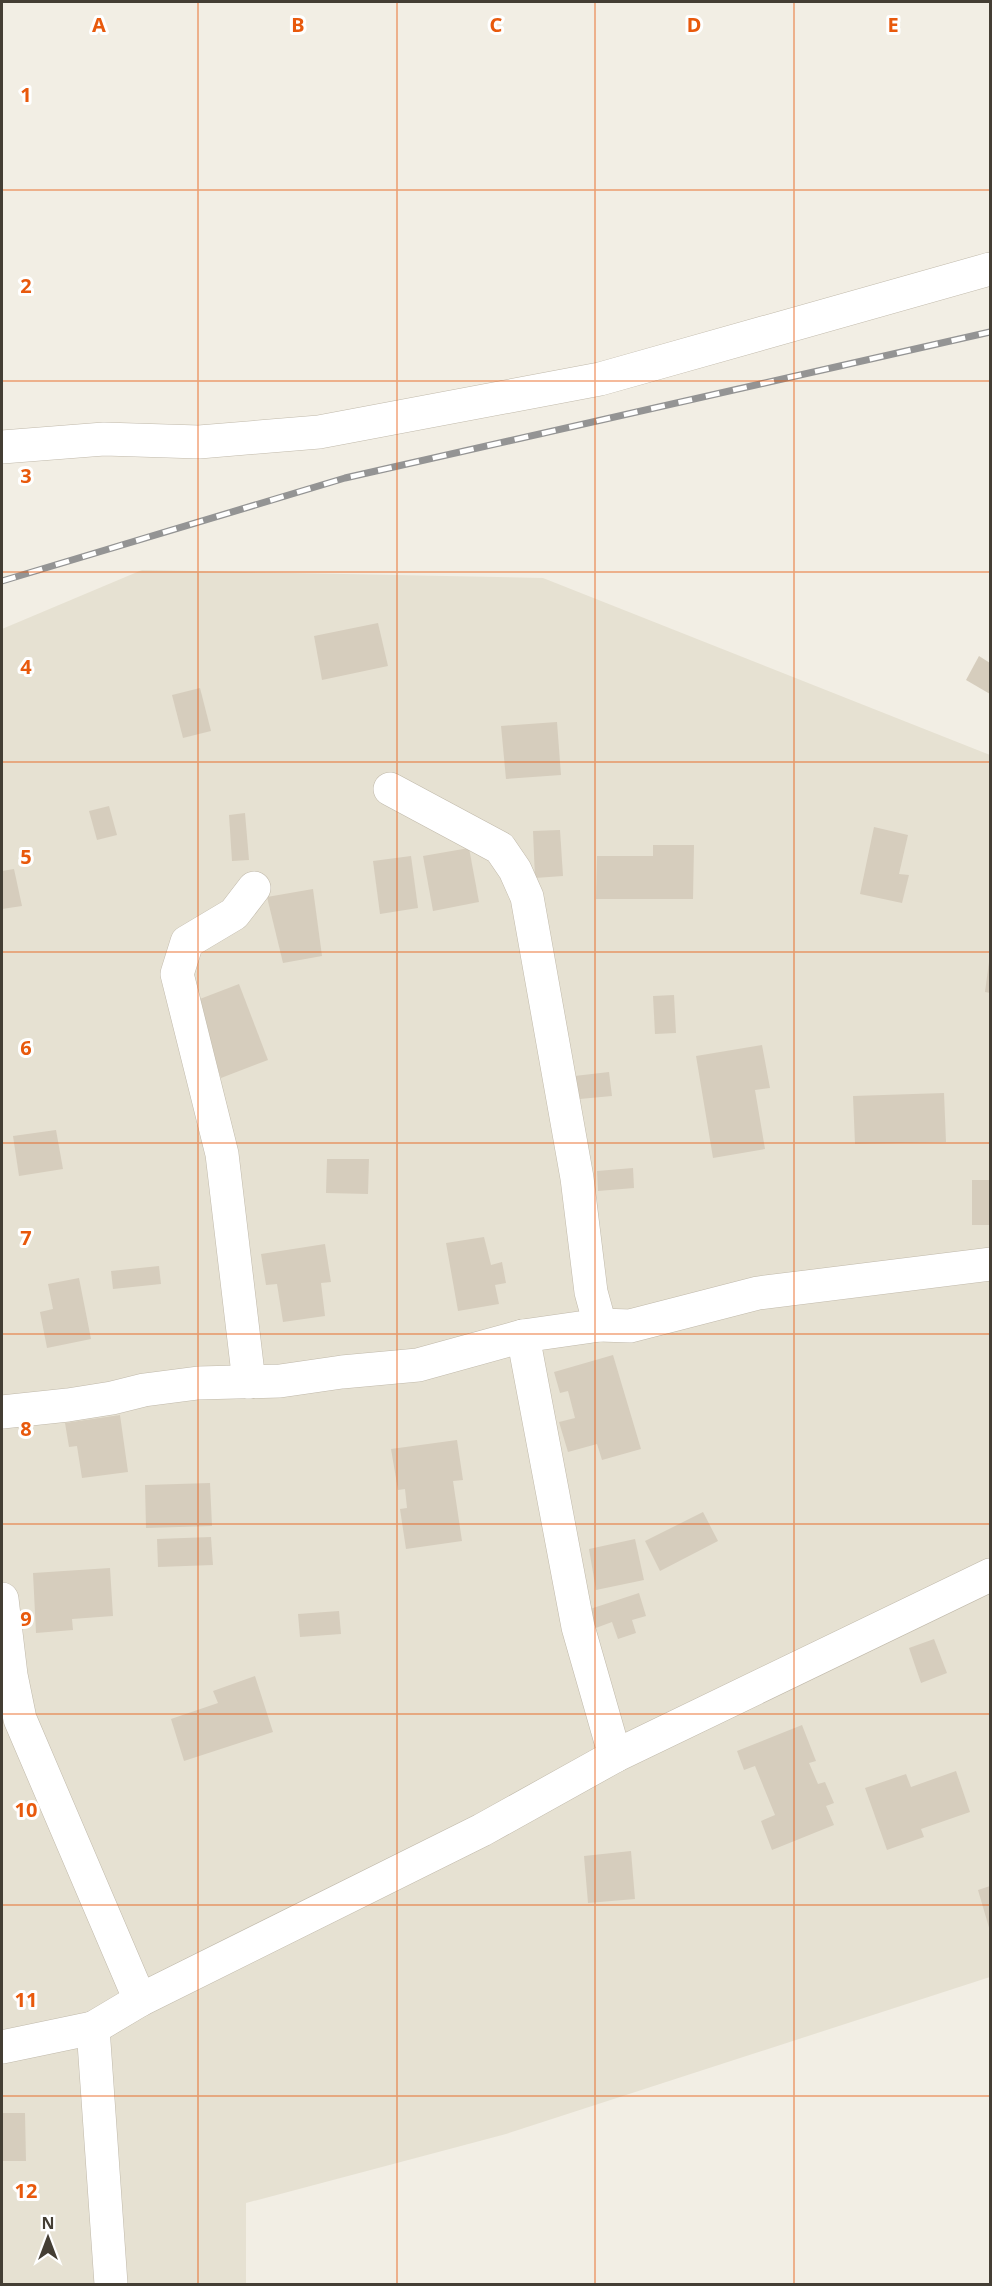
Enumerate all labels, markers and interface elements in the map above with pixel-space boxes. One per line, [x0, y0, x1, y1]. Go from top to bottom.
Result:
text: A [92, 11, 106, 38]
text: B [291, 11, 305, 38]
text: C [490, 11, 503, 38]
text: D [687, 11, 701, 38]
text: E [887, 11, 899, 38]
text: 1 [20, 81, 32, 108]
text: 2 [20, 272, 32, 299]
text: 3 [20, 462, 32, 489]
text: 4 [20, 653, 32, 680]
text: 5 [20, 843, 32, 870]
text: 6 [20, 1034, 32, 1061]
text: 7 [20, 1224, 32, 1251]
text: 8 [20, 1415, 32, 1442]
text: 9 [20, 1605, 32, 1632]
text: 10 [15, 1796, 37, 1823]
text: 11 [15, 1986, 37, 2013]
text: 12 [15, 2177, 37, 2204]
north arrow [18, 2208, 78, 2268]
text: N [41, 2212, 55, 2234]

